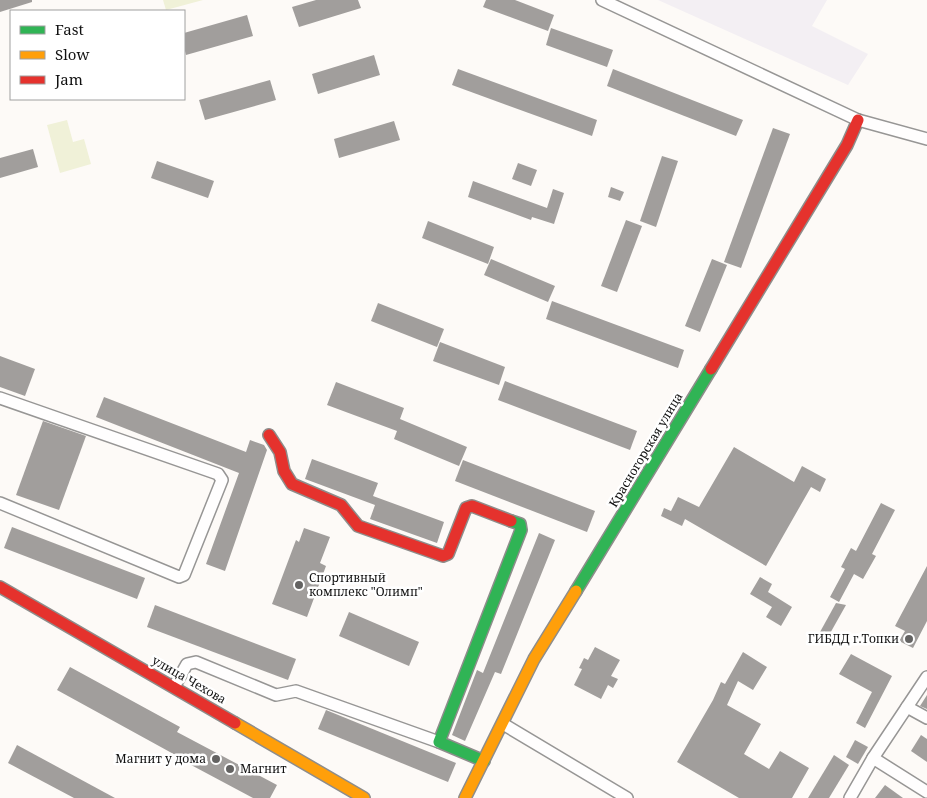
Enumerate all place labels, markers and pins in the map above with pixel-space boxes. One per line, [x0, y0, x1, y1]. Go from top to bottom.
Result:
place label: Спортивный комплекс "Олимп" [309, 569, 423, 600]
marker: Спортивный комплекс "Олимп" [293, 579, 305, 591]
place label: ГИБДД г.Топки [808, 630, 899, 647]
marker: ГИБДД г.Топки [903, 633, 915, 645]
place label: Магнит у дома [115, 750, 206, 767]
marker: Магнит у дома [210, 753, 222, 765]
place label: Магнит [240, 760, 287, 777]
marker: Магнит [224, 763, 236, 775]

